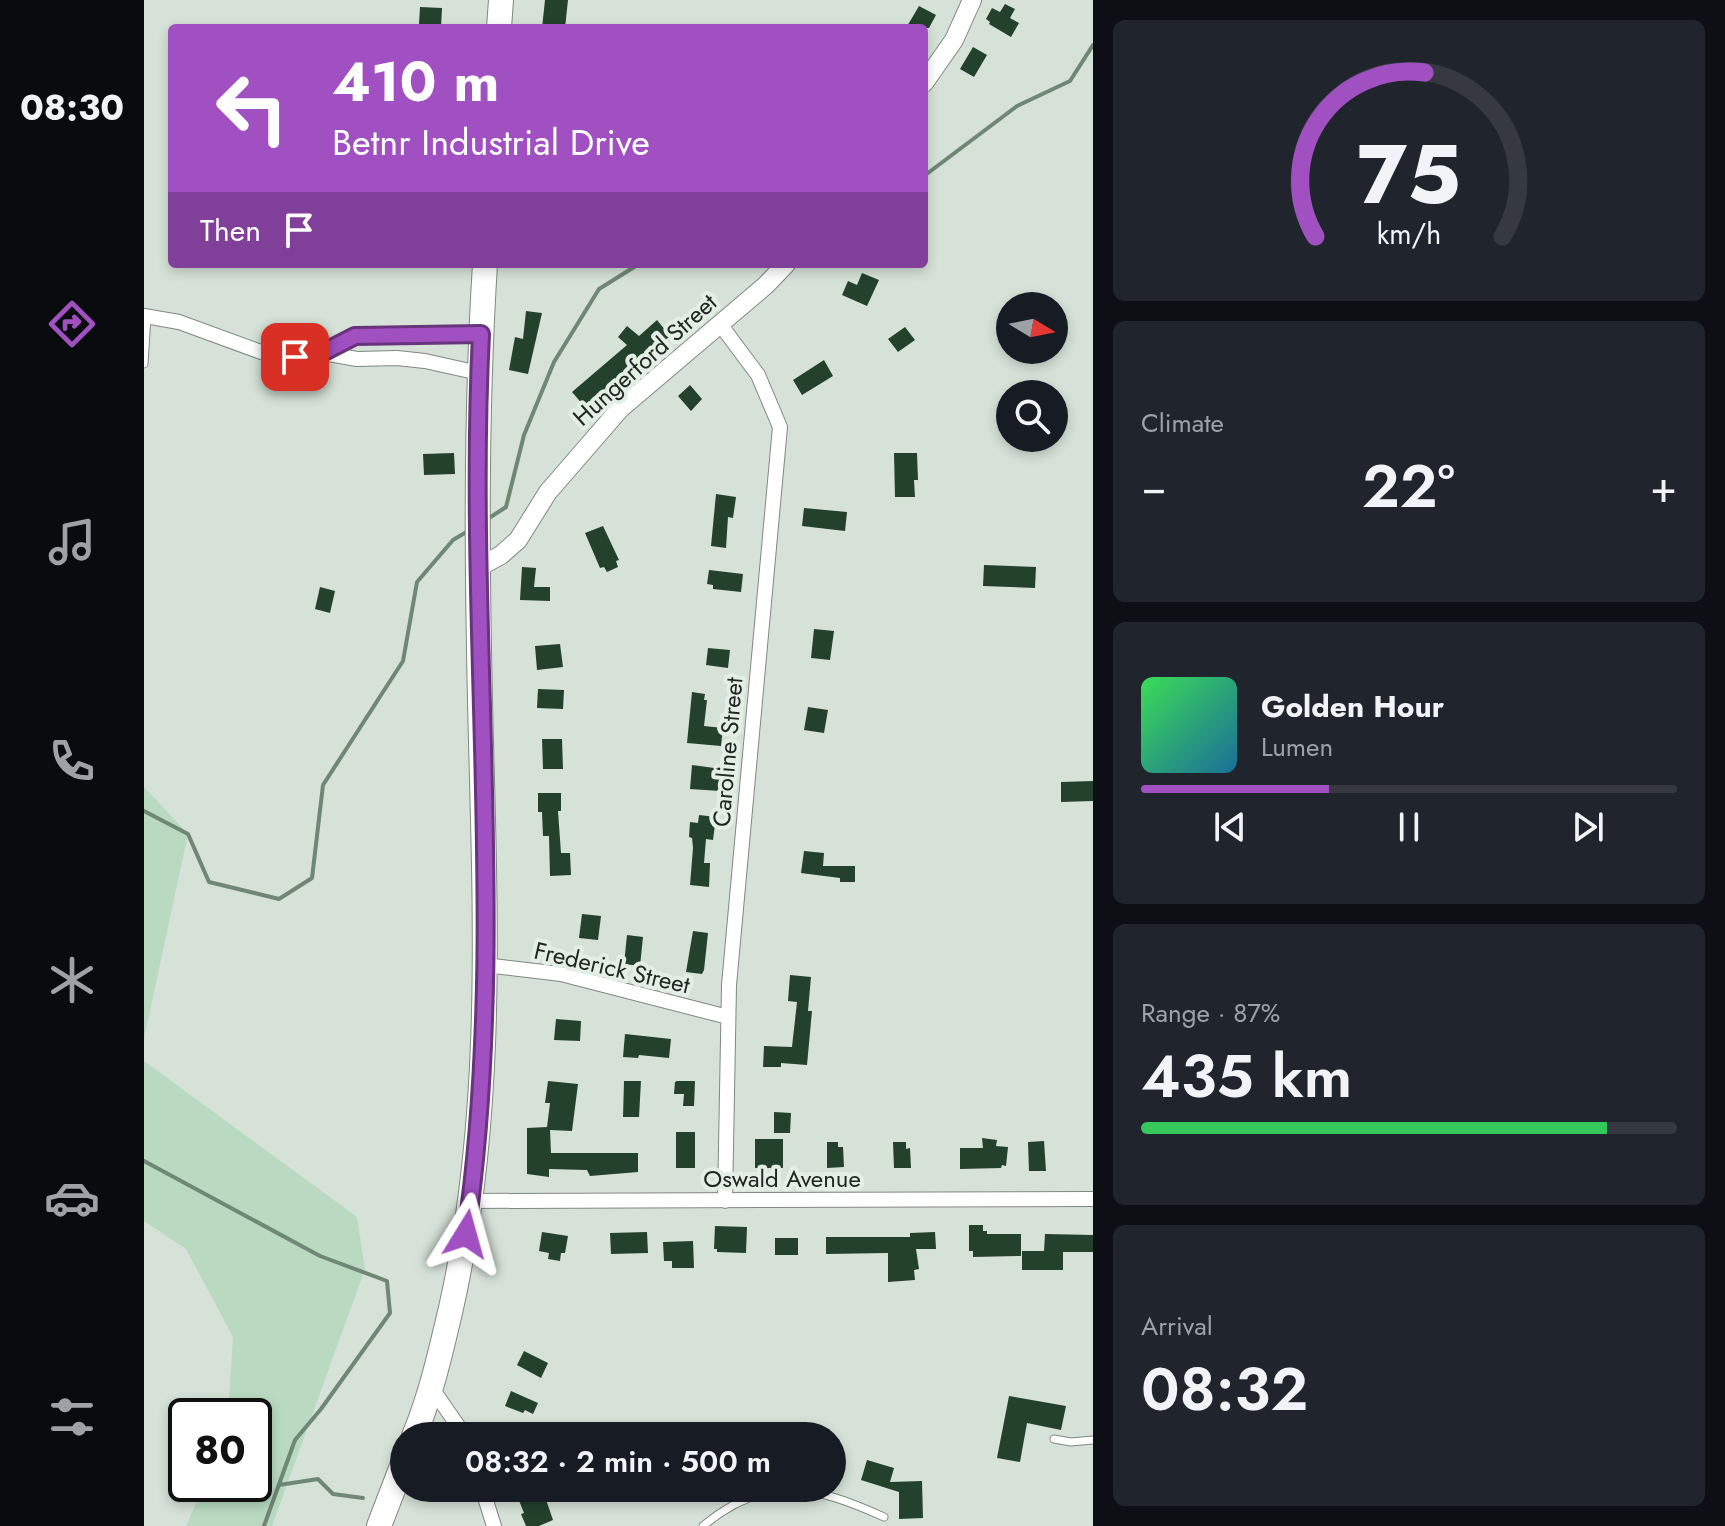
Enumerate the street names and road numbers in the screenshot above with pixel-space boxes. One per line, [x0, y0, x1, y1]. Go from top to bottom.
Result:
street label: Hungerford Street [565, 285, 725, 434]
street label: Caroline Street [704, 675, 751, 828]
street label: Frederick Street [531, 933, 694, 1002]
street label: Oswald Avenue [703, 1161, 861, 1196]

